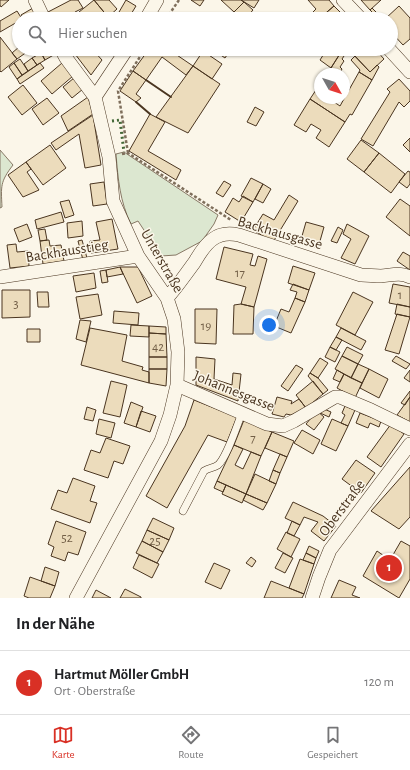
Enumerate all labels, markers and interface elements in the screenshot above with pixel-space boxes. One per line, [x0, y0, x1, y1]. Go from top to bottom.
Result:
search box [12, 12, 398, 56]
icon: search [26, 23, 48, 45]
text: Hier suchen [58, 26, 128, 41]
north arrow [314, 68, 350, 104]
street label: Backhausgasse [236, 214, 324, 252]
street label: Unterstraße [138, 227, 186, 295]
street label: Backhausstieg [25, 237, 110, 265]
house number: 17 [235, 267, 246, 280]
house number: 1 [398, 289, 402, 302]
house number: 3 [13, 298, 19, 311]
your location [259, 315, 279, 335]
house number: 19 [201, 320, 211, 333]
house number: 42 [152, 341, 164, 354]
street label: Johannesgasse [191, 368, 277, 414]
house number: 7 [250, 432, 256, 445]
street label: Oberstraße [316, 477, 368, 539]
house number: 52 [61, 532, 73, 545]
house number: 25 [149, 535, 161, 548]
pin: 1 [376, 553, 402, 583]
text: In der Nähe [16, 615, 95, 632]
text: Hartmut Möller GmbH [54, 667, 189, 682]
text: 1 [27, 676, 31, 689]
text: 120 m [364, 676, 394, 689]
text: Ort · Oberstraße [54, 685, 135, 698]
tab: Karte [52, 724, 75, 761]
tab: Route [178, 724, 204, 761]
tab: Gespeichert [307, 724, 358, 761]

